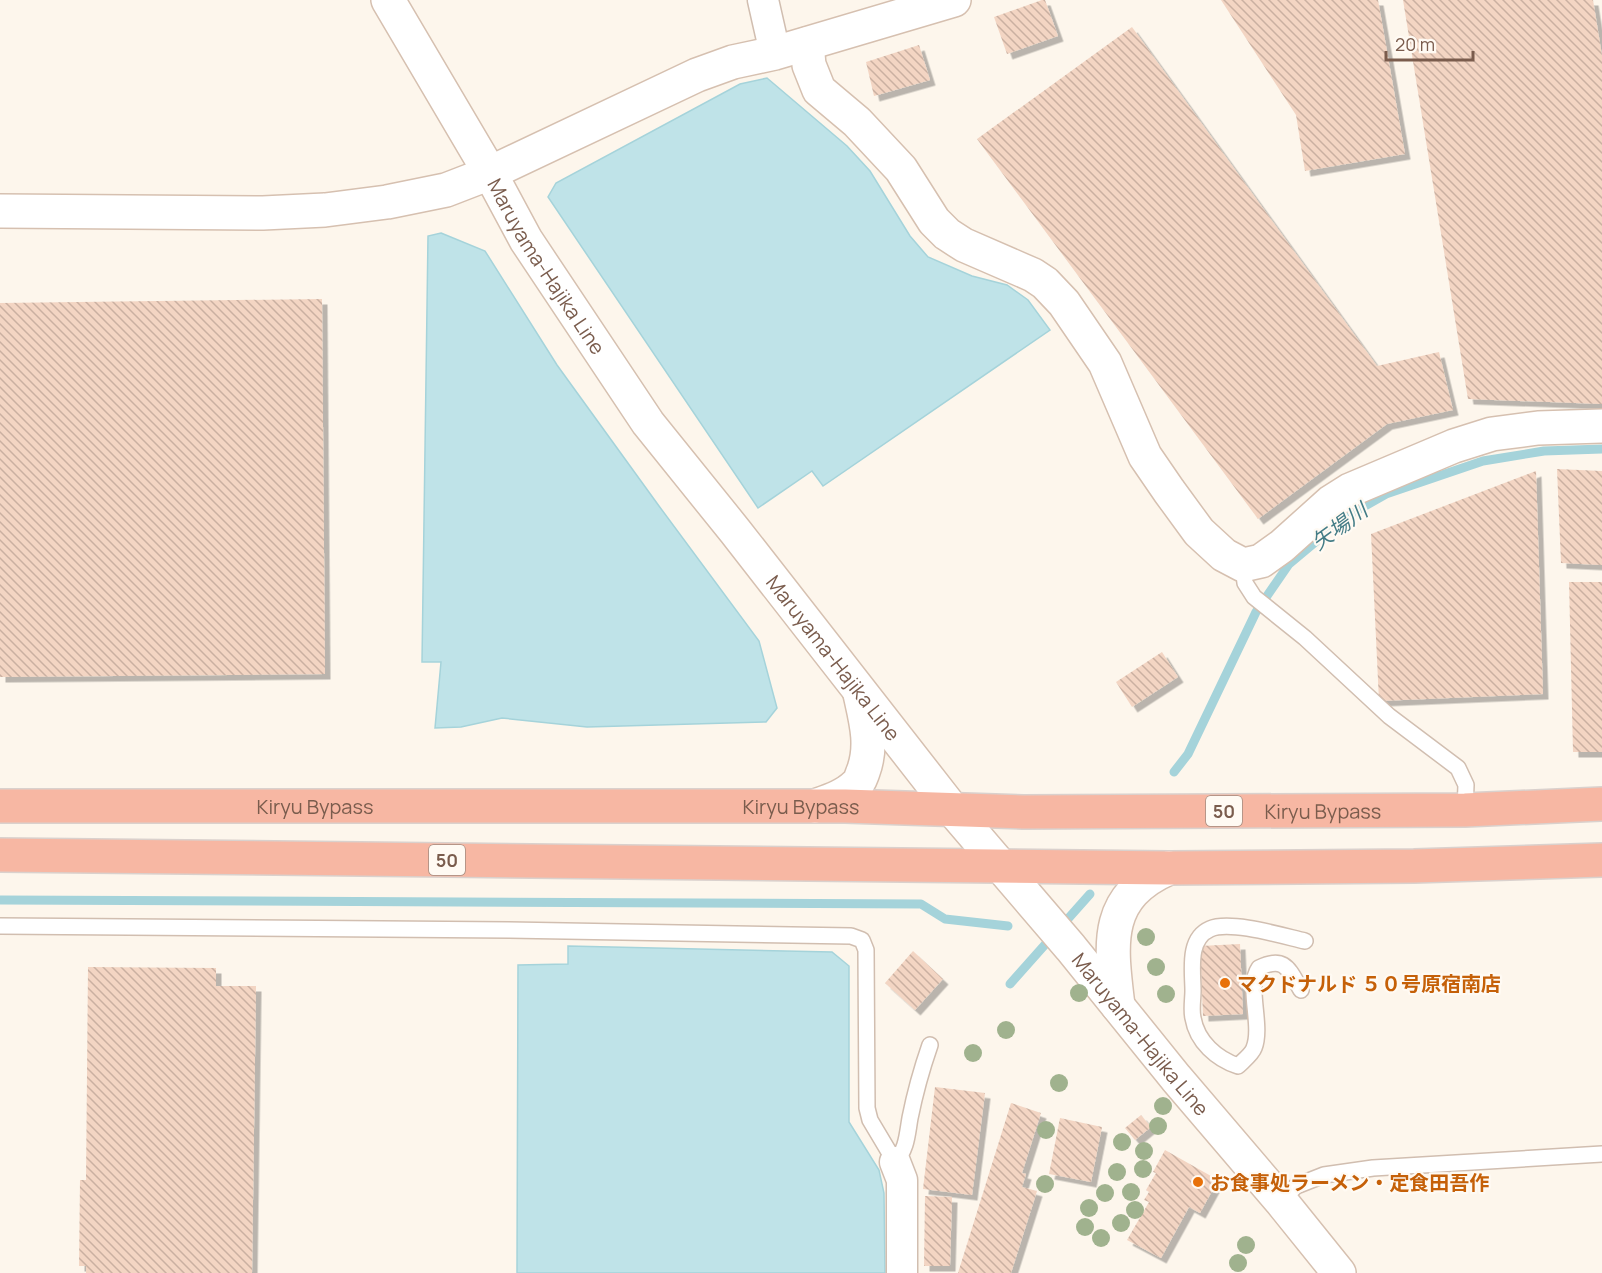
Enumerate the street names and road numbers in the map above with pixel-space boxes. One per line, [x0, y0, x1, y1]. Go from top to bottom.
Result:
street label: Maruyama-Hajika Line [482, 173, 612, 359]
street label: Maruyama-Hajika Line [761, 569, 907, 746]
street label: Kiryu Bypass [257, 793, 373, 820]
street label: Kiryu Bypass [743, 793, 860, 820]
road number: 50 [1206, 796, 1242, 826]
street label: Kiryu Bypass [1264, 797, 1381, 824]
road number: 50 [429, 845, 465, 875]
street label: Maruyama-Hajika Line [1066, 947, 1216, 1121]

